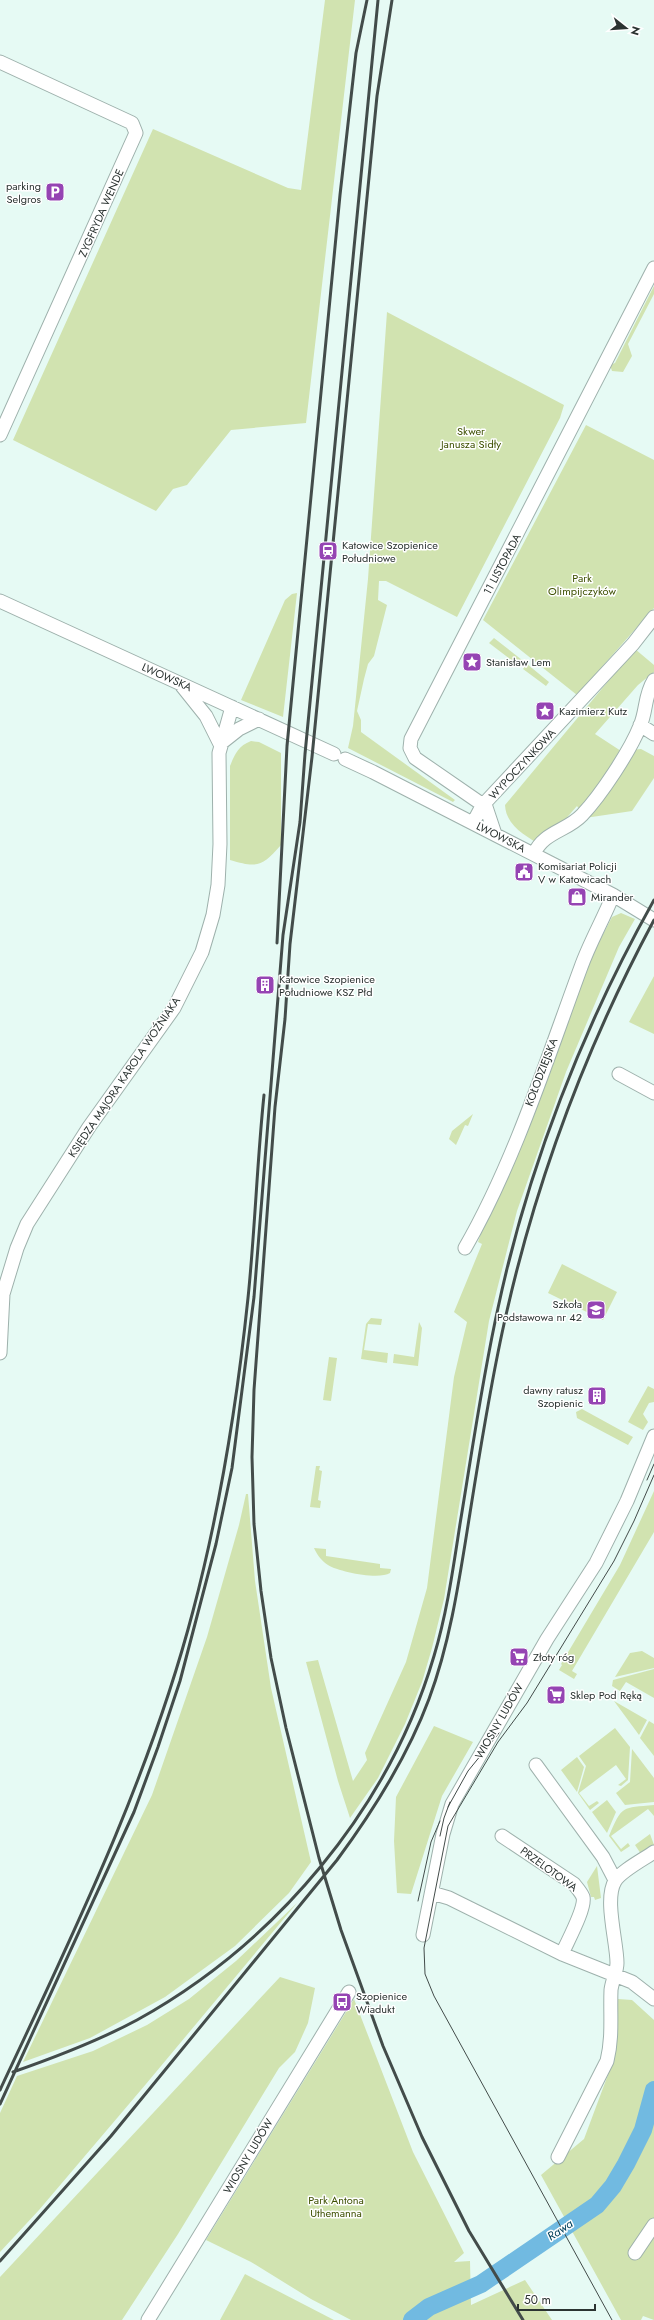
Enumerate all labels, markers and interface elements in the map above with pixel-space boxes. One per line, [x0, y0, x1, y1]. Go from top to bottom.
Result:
north arrow [606, 8, 646, 48]
text: N [627, 24, 644, 37]
street label: ZYGFRYDA WENDE [74, 166, 128, 260]
place label: parking Selgros [6, 178, 42, 207]
parking icon: parking Selgros [44, 181, 66, 203]
park label: Skwer Janusza Sidły [439, 423, 501, 452]
street label: 11 LISTOPADA [479, 530, 525, 597]
place label: Katowice Szopienice Południowe [342, 537, 438, 566]
station icon: Katowice Szopienice Południowe [317, 540, 339, 562]
park label: Park Olimpijczyków [548, 570, 616, 599]
place icon: Stanisław Lem [461, 651, 483, 673]
place label: Stanisław Lem [486, 654, 551, 670]
street label: LWOWSKA [139, 659, 195, 695]
place icon: Kazimierz Kutz [534, 700, 556, 722]
place label: Kazimierz Kutz [559, 703, 627, 719]
street label: WYPOCZYNKOWA [485, 724, 560, 803]
street label: LWOWSKA [474, 818, 529, 857]
place label: Komisariat Policji V w Katowicach [538, 858, 617, 887]
public building icon: Komisariat Policji V w Katowicach [513, 861, 535, 883]
shop icon: Mirander [566, 886, 588, 908]
place label: Mirander [591, 889, 634, 905]
place label: Katowice Szopienice Południowe KSZ Płd [279, 971, 375, 1000]
building icon: Katowice Szopienice Południowe KSZ Płd [254, 974, 276, 996]
street label: KSIĘDZA MAJORA KAROLA WOŹNIAKA [64, 993, 184, 1160]
street label: KOŁODZIEJSKA [521, 1035, 562, 1108]
place label: Szkoła Podstawowa nr 42 [497, 1296, 582, 1325]
school or university icon: Szkoła Podstawowa nr 42 [585, 1299, 607, 1321]
place label: dawny ratusz Szopienic [523, 1382, 583, 1411]
building icon: dawny ratusz Szopienic [586, 1385, 608, 1407]
supermarket icon: Złoty róg [508, 1646, 530, 1668]
place label: Złoty róg [533, 1649, 574, 1665]
street label: WIOSNY LUDÓW [471, 1680, 527, 1762]
supermarket icon: Sklep Pod Ręką [545, 1684, 567, 1706]
place label: Sklep Pod Ręką [570, 1687, 643, 1703]
street label: PRZELOTOWA [517, 1843, 581, 1896]
place label: Szopienice Wiadukt [356, 1988, 408, 2017]
bus stop icon: Szopienice Wiadukt [331, 1991, 353, 2013]
street label: WIOSNY LUDÓW [219, 2115, 277, 2196]
park label: Park Antona Uthemanna [308, 2192, 364, 2221]
water label: Rawa [544, 2215, 577, 2245]
scale bar [518, 2286, 595, 2312]
text: 50 m [524, 2291, 551, 2309]

